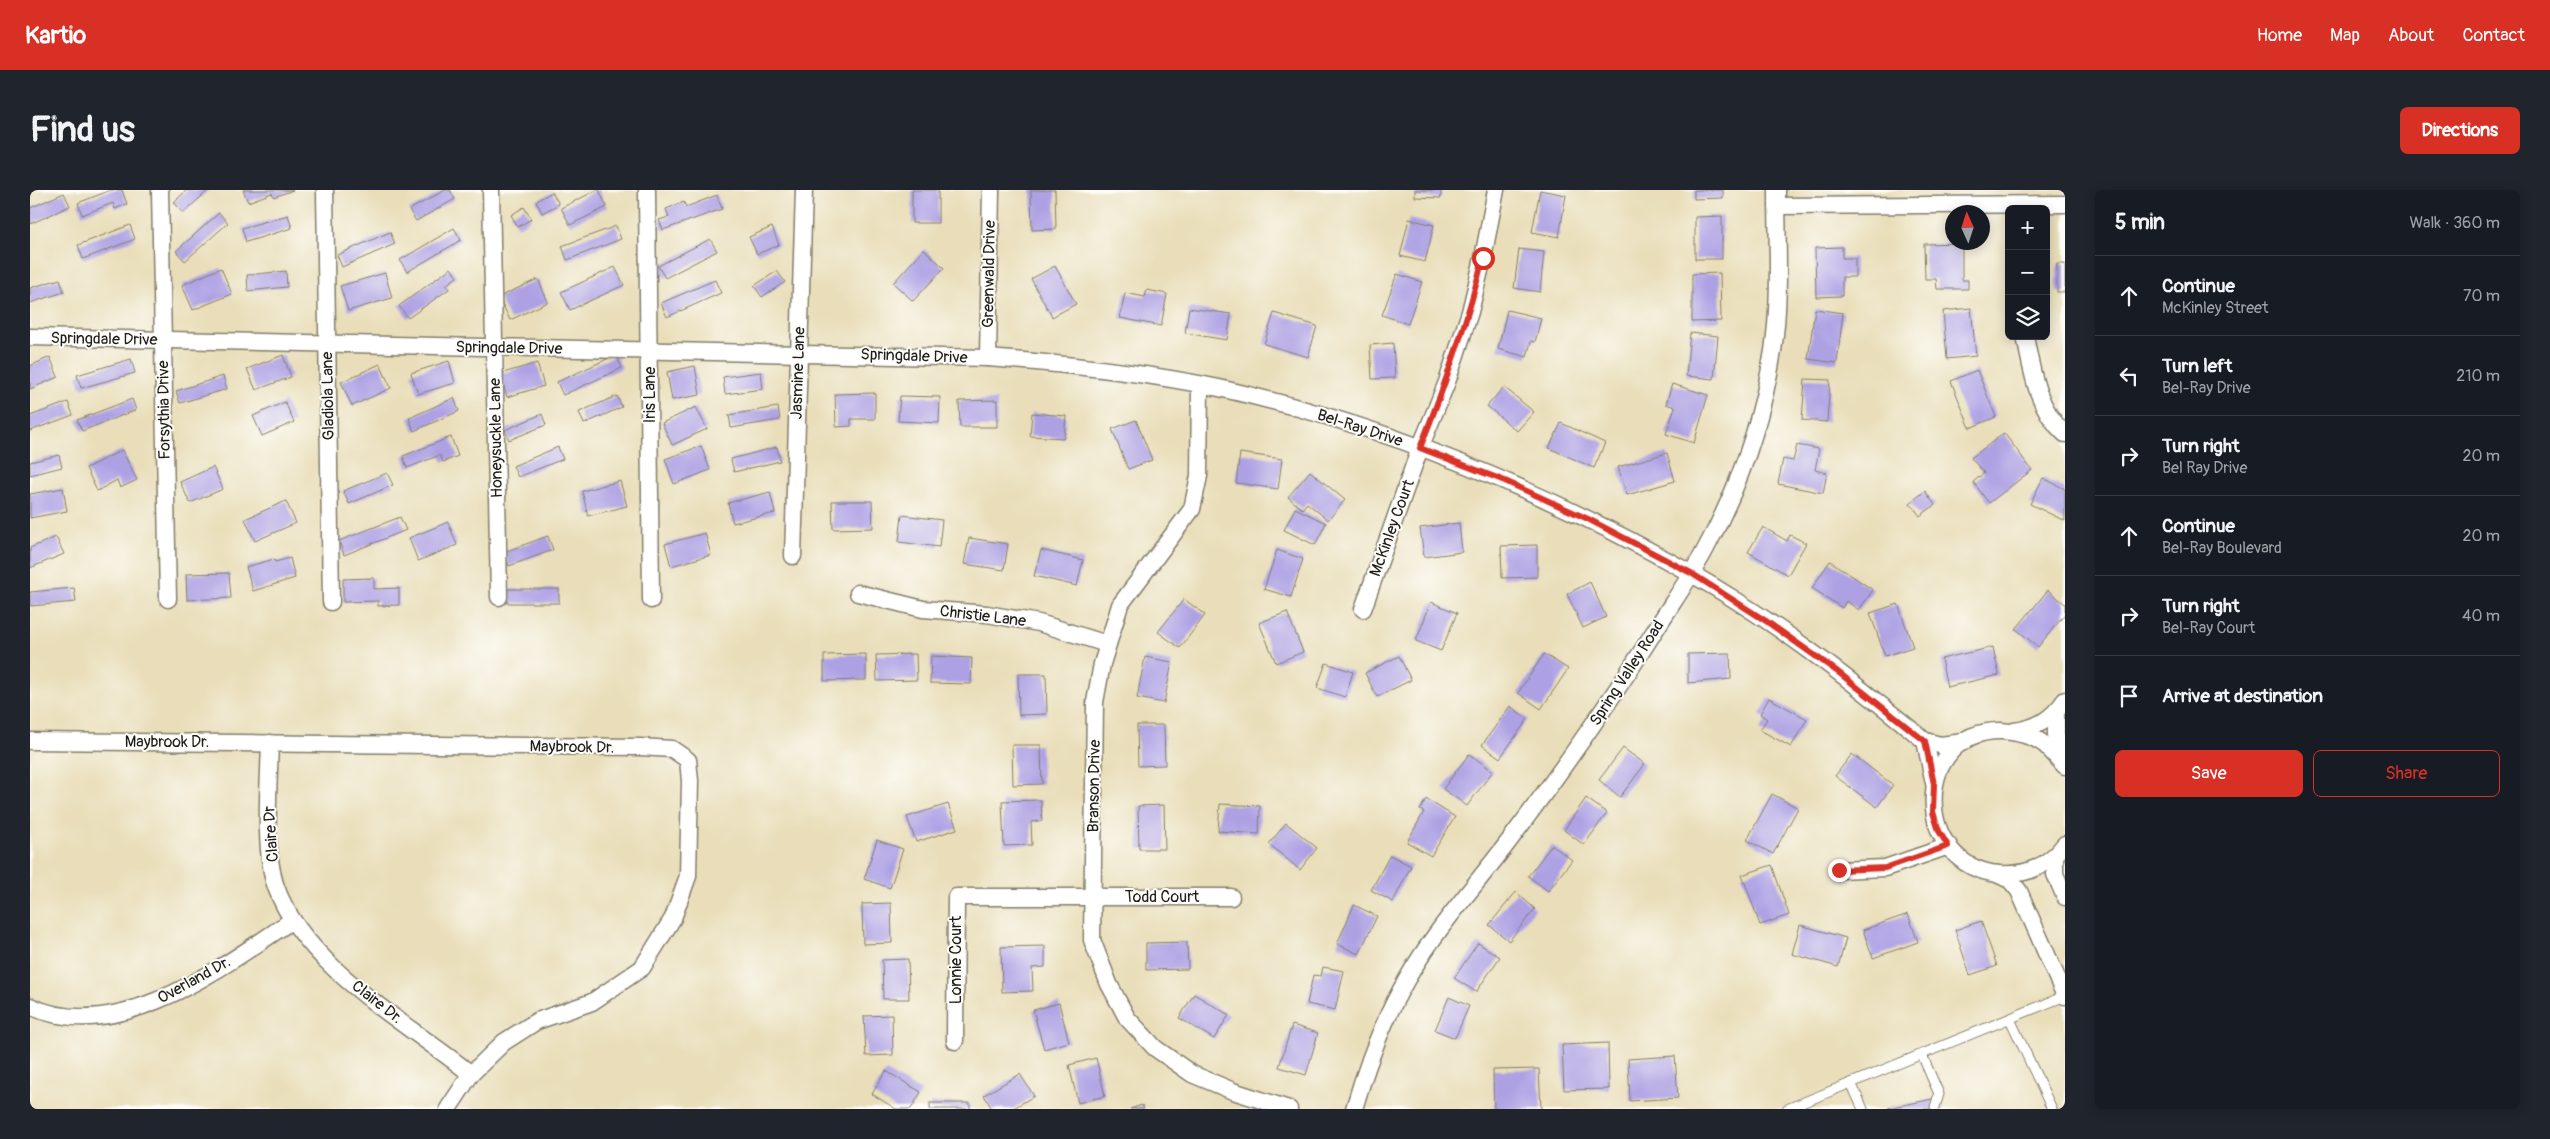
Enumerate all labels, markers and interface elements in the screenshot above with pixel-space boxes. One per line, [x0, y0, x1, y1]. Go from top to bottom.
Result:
text: Kartio [25, 21, 86, 50]
text: Home [2257, 24, 2302, 47]
text: Map [2330, 24, 2360, 47]
text: About [2388, 24, 2434, 47]
text: Contact [2462, 24, 2525, 47]
button: Directions [2400, 107, 2520, 154]
text: Find us [30, 108, 135, 152]
north arrow [1945, 205, 1990, 250]
map controls [2005, 205, 2050, 340]
button: + [2005, 205, 2050, 250]
text: 5 min [2115, 209, 2165, 236]
text: Walk · 360 m [2409, 213, 2500, 233]
street label: Greenwald Drive [978, 220, 1000, 328]
route start [1472, 247, 1495, 270]
button: − [2005, 250, 2050, 295]
text: Continue [2162, 274, 2235, 298]
icon: ahead [2115, 282, 2143, 310]
text: 70 m [2463, 286, 2500, 306]
button: layers [2005, 295, 2050, 340]
text: McKinley Street [2162, 298, 2268, 318]
street label: Jasmine Lane [786, 326, 810, 420]
street label: Springdale Drive [50, 328, 158, 350]
street label: Springdale Drive [455, 337, 563, 359]
street label: Springdale Drive [860, 344, 968, 368]
street label: Gladiola Lane [317, 351, 339, 440]
text: Turn left [2162, 354, 2232, 378]
street label: Forsythia Drive [153, 360, 175, 460]
icon: left [2115, 362, 2143, 390]
text: 210 m [2456, 366, 2500, 386]
street label: Iris Lane [640, 367, 660, 423]
street label: Honeysuckle Lane [485, 378, 507, 498]
text: Bel-Ray Drive [2162, 378, 2251, 398]
street label: Bel-Ray Drive [1315, 405, 1405, 451]
text: Turn right [2162, 434, 2240, 458]
icon: right [2115, 442, 2143, 470]
text: 20 m [2462, 446, 2500, 466]
text: Bel Ray Drive [2162, 458, 2247, 478]
street label: McKinley Court [1365, 476, 1419, 579]
text: Continue [2162, 514, 2235, 538]
icon: ahead [2115, 522, 2143, 550]
text: 20 m [2462, 526, 2500, 546]
text: Bel-Ray Boulevard [2162, 538, 2282, 558]
text: Turn right [2162, 594, 2240, 618]
street label: Christie Lane [939, 601, 1027, 631]
icon: right [2115, 602, 2143, 630]
text: 40 m [2462, 606, 2500, 626]
street label: Spring Valley Road [1585, 616, 1669, 730]
text: Bel-Ray Court [2162, 618, 2255, 638]
icon: arrive [2115, 682, 2143, 710]
text: Arrive at destination [2162, 684, 2323, 708]
street label: Maybrook Dr. [125, 732, 209, 752]
street label: Maybrook Dr. [530, 736, 614, 758]
street label: Branson Drive [1083, 739, 1105, 833]
button: Save [2115, 750, 2303, 797]
button: Share [2313, 750, 2500, 797]
street label: Claire Dr [259, 805, 283, 863]
route end [1828, 859, 1851, 882]
street label: Todd Court [1125, 887, 1200, 907]
street label: Lonnie Court [946, 915, 966, 1004]
street label: Overland Dr. [154, 952, 234, 1008]
street label: Claire Dr. [348, 976, 406, 1028]

